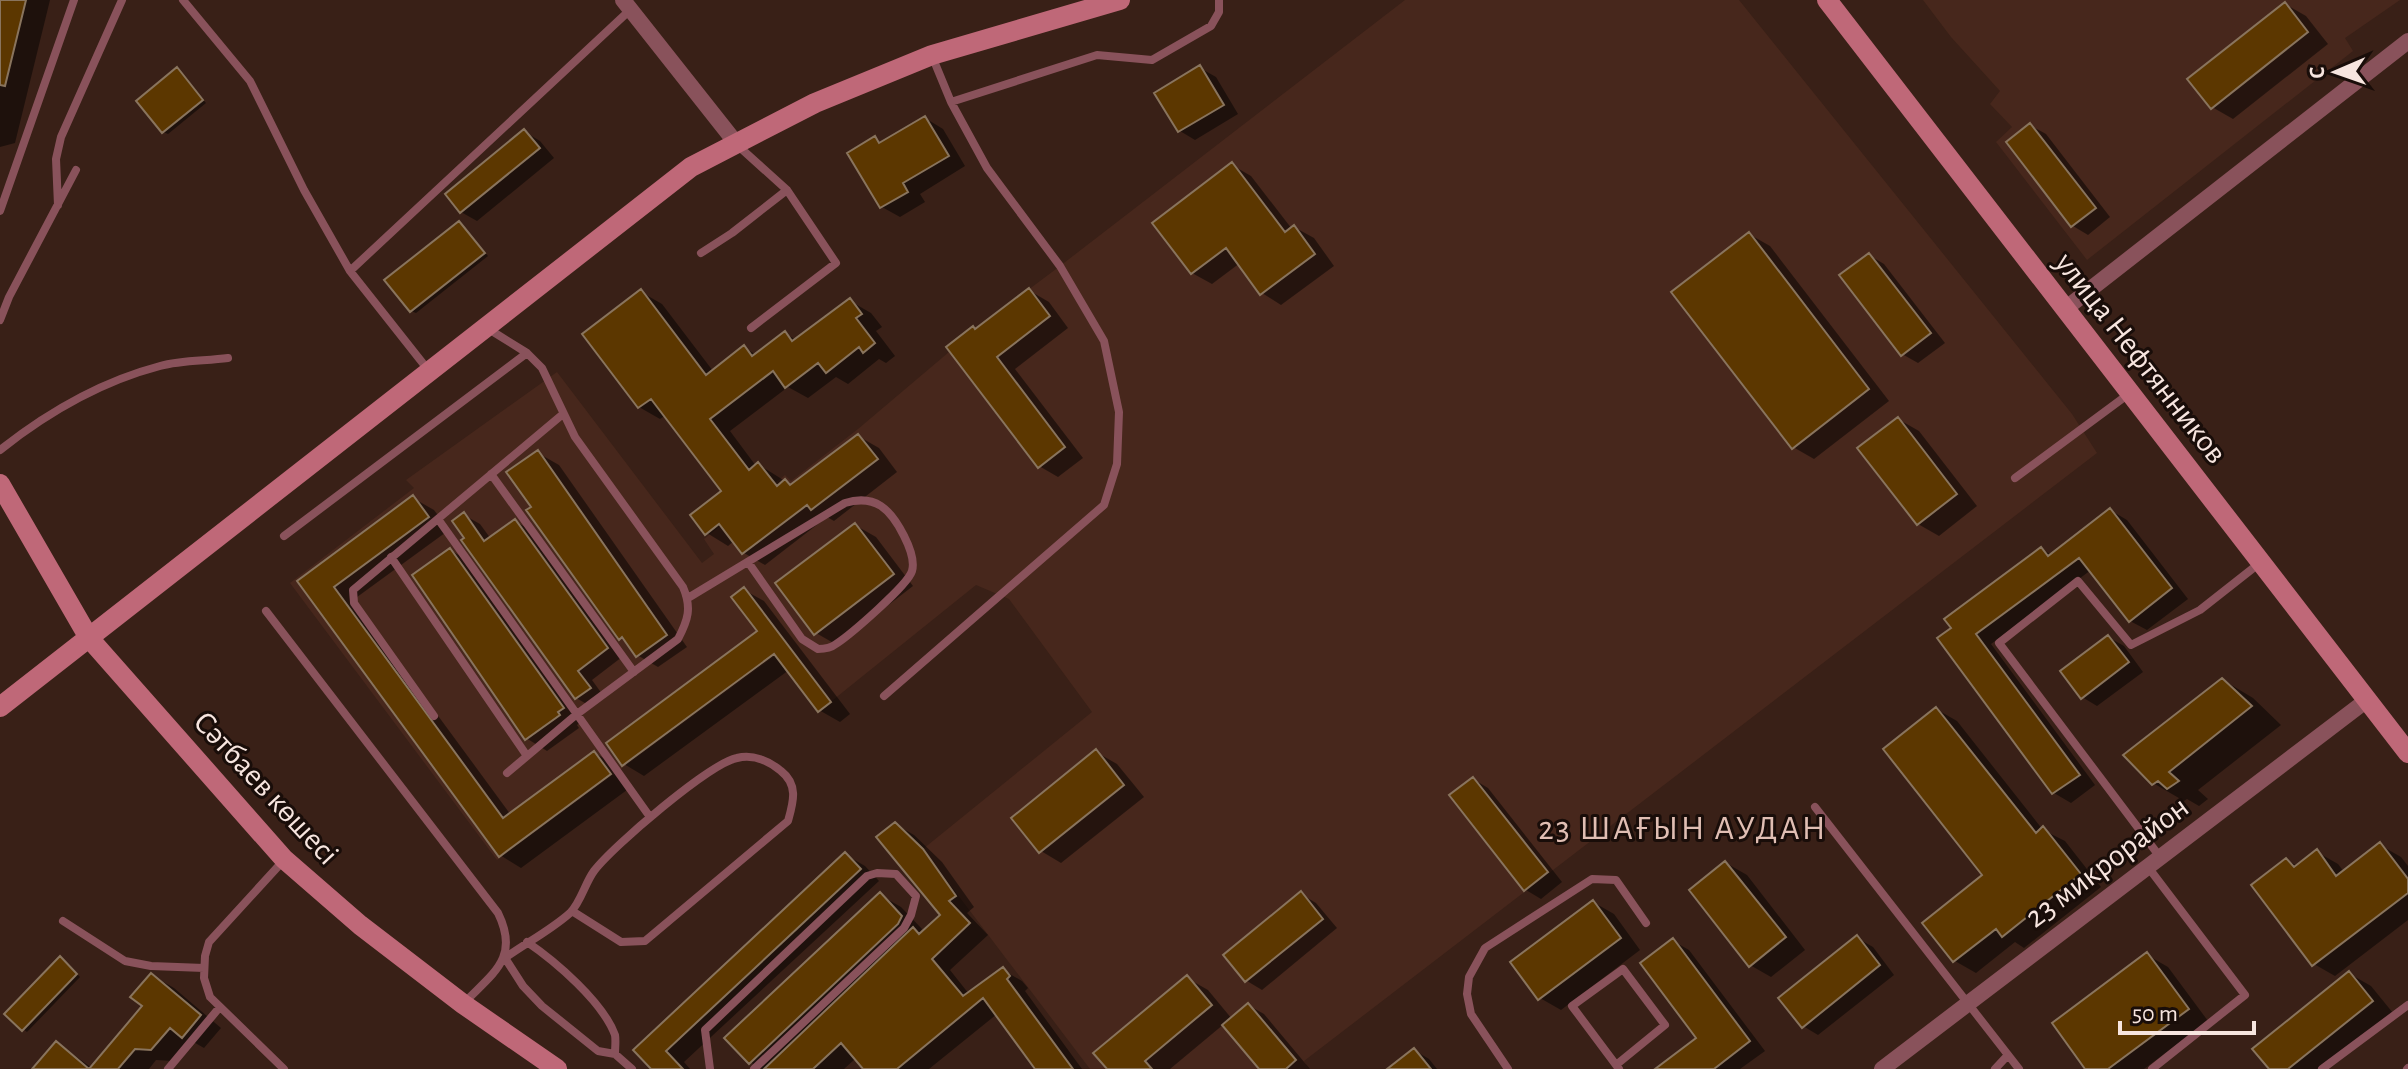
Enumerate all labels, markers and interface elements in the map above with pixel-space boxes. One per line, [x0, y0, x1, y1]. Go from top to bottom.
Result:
north arrow [2296, 32, 2376, 112]
text: С [2306, 66, 2328, 79]
street label: улица Нефтянников [2049, 246, 2233, 469]
street label: Сәтбаев көшесі [187, 705, 345, 871]
street label: 23 микрорайон [2019, 790, 2195, 934]
district label: 23 ШАҒЫН АУДАН [1538, 812, 1828, 846]
scale bar [2120, 985, 2254, 1035]
text: 50 m [2132, 1002, 2178, 1026]

